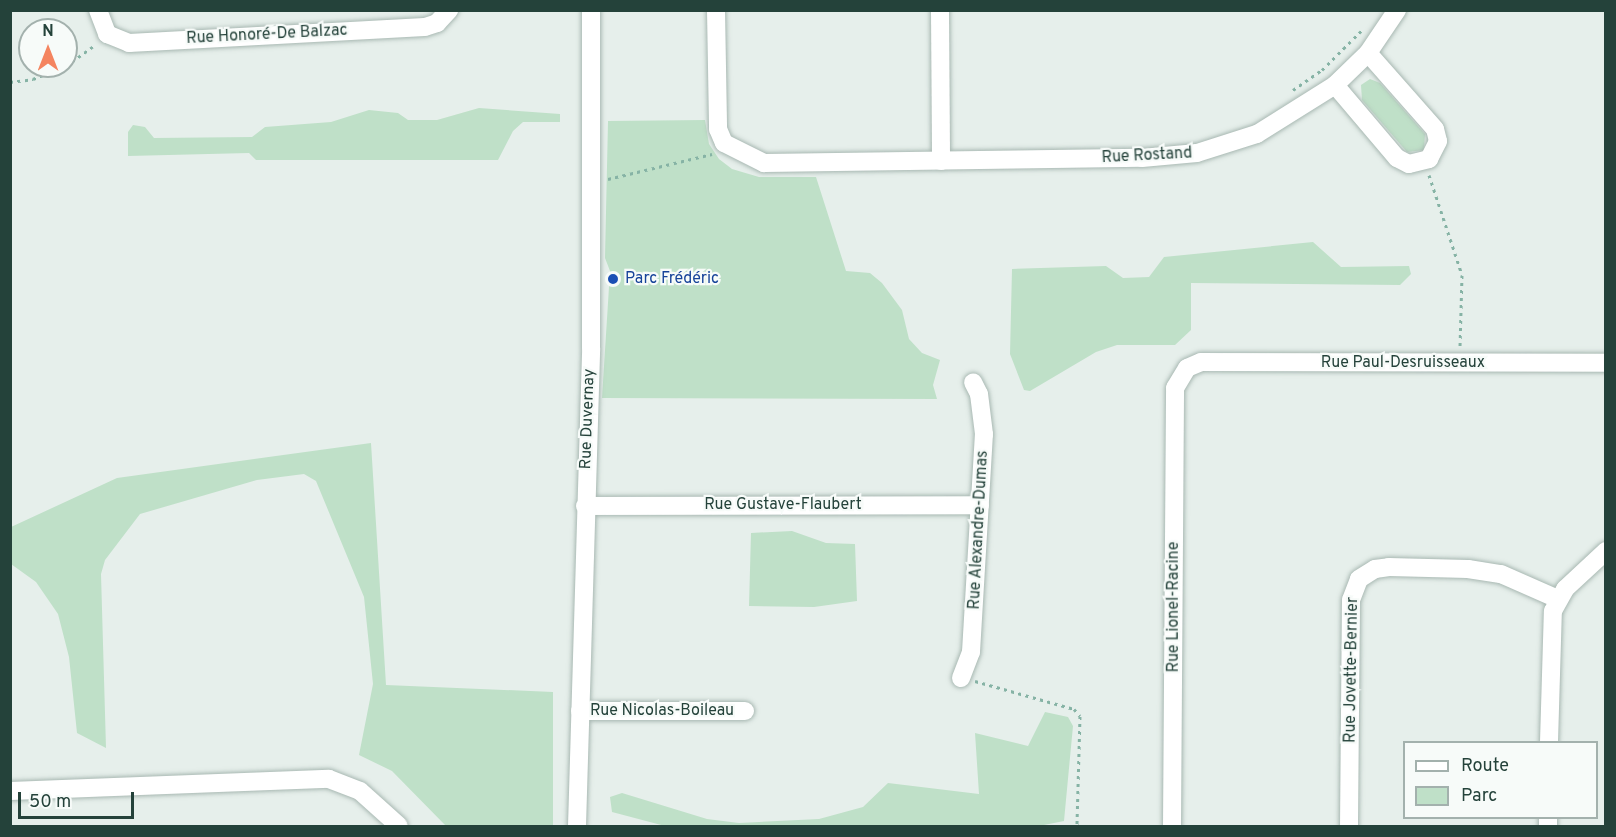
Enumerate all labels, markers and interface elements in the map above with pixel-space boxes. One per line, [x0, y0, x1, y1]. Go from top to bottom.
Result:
north arrow [18, 18, 78, 78]
street label: Rue Honoré-De Balzac [186, 21, 348, 49]
text: N [42, 22, 54, 42]
street label: Rue Rostand [1101, 144, 1193, 168]
place label: Parc Frédéric [625, 269, 719, 289]
marker: Parc Frédéric [606, 272, 620, 286]
street label: Rue Paul-Desruisseaux [1321, 353, 1485, 373]
street label: Rue Duvernay [577, 368, 599, 470]
street label: Rue Alexandre-Dumas [965, 450, 993, 610]
street label: Rue Gustave-Flaubert [704, 495, 862, 515]
street label: Rue Lionel-Racine [1164, 542, 1184, 672]
street label: Rue Jovette-Bernier [1341, 597, 1363, 743]
street label: Rue Nicolas-Boileau [590, 701, 734, 721]
legend [1403, 741, 1598, 819]
text: Route [1461, 755, 1509, 778]
scale bar [21, 780, 136, 818]
text: Parc [1461, 785, 1497, 808]
text: 50 m [29, 791, 71, 814]

